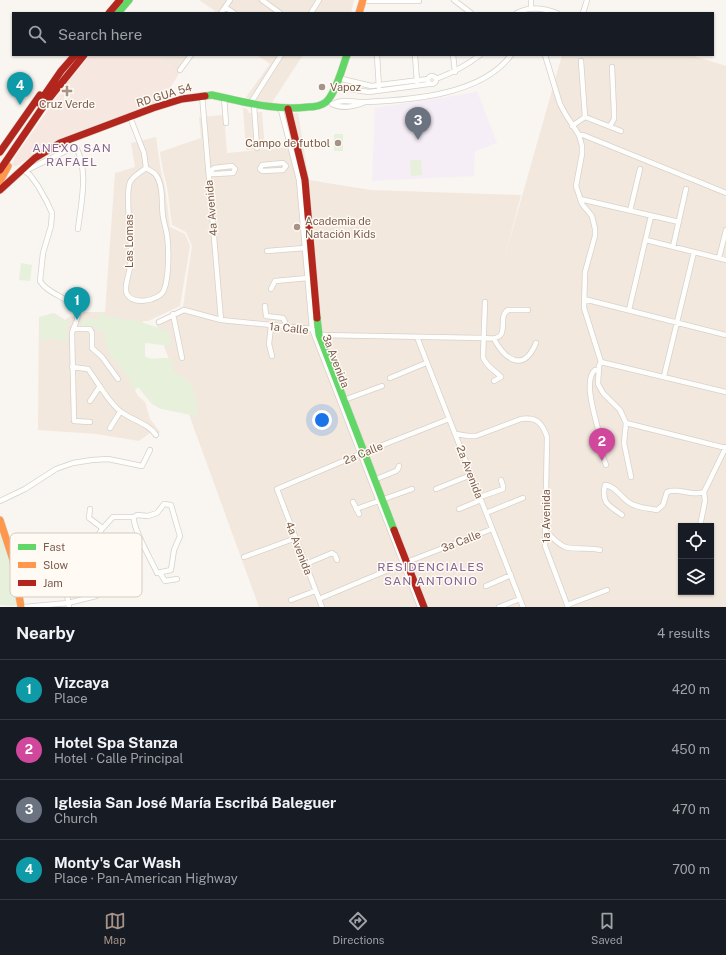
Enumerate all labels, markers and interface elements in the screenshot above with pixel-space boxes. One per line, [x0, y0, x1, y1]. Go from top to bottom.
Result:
search box [12, 12, 714, 56]
icon: search [26, 23, 48, 45]
text: Search here [58, 26, 142, 43]
pin: 4 [7, 72, 33, 105]
street label: RD GUA 54 [135, 81, 193, 109]
place label: Vapoz [330, 81, 361, 93]
marker: Vapoz [317, 82, 327, 92]
marker: Cruz Verde [62, 86, 72, 96]
place label: Cruz Verde [39, 98, 95, 110]
pin: 3 [405, 107, 431, 140]
place label: Campo de futbol [245, 137, 330, 149]
marker: Campo de futbol [333, 138, 343, 148]
district label: ANEXO SAN RAFAEL [32, 141, 112, 169]
street label: 4a Avenida [203, 179, 219, 237]
street label: Las Lomas [123, 214, 135, 268]
place label: Academia de Natación Kids [305, 215, 376, 240]
marker: Academia de Natación Kids [292, 222, 302, 232]
pin: 1 [64, 287, 90, 320]
street label: 1a Calle [269, 320, 309, 336]
street label: 3a Avenida [320, 333, 352, 389]
your location [312, 410, 332, 430]
pin: 2 [589, 428, 615, 461]
street label: 2a Calle [342, 440, 384, 466]
street label: 2a Avenida [454, 444, 486, 500]
street label: 1a Avenida [540, 489, 552, 543]
street label: 4a Avenida [283, 520, 315, 576]
map controls [678, 523, 714, 595]
button: locate [678, 523, 714, 559]
street label: 3a Calle [439, 528, 483, 554]
legend [10, 533, 142, 597]
text: Fast [43, 541, 65, 553]
text: Slow [43, 559, 69, 571]
button: layers [678, 559, 714, 595]
district label: RESIDENCIALES SAN ANTONIO [377, 560, 485, 588]
text: Jam [43, 577, 63, 589]
text: Nearby [16, 623, 75, 643]
text: 4 results [657, 626, 710, 641]
text: Vizcaya [54, 674, 109, 691]
text: 1 [26, 682, 32, 697]
text: 420 m [672, 682, 710, 697]
text: Place [54, 691, 88, 706]
text: Hotel Spa Stanza [54, 734, 178, 751]
text: 2 [25, 742, 33, 757]
text: 450 m [671, 742, 710, 757]
text: Hotel · Calle Principal [54, 751, 183, 766]
text: Iglesia San José María Escribá Baleguer [54, 794, 336, 811]
text: 3 [25, 802, 33, 817]
text: 470 m [672, 802, 710, 817]
text: Church [54, 811, 98, 826]
text: Monty's Car Wash [54, 854, 181, 871]
text: 4 [25, 862, 33, 877]
text: 700 m [672, 862, 710, 877]
text: Place · Pan-American Highway [54, 871, 238, 886]
tab: Map [103, 910, 126, 946]
tab: Directions [333, 910, 384, 946]
tab: Saved [591, 910, 623, 946]

